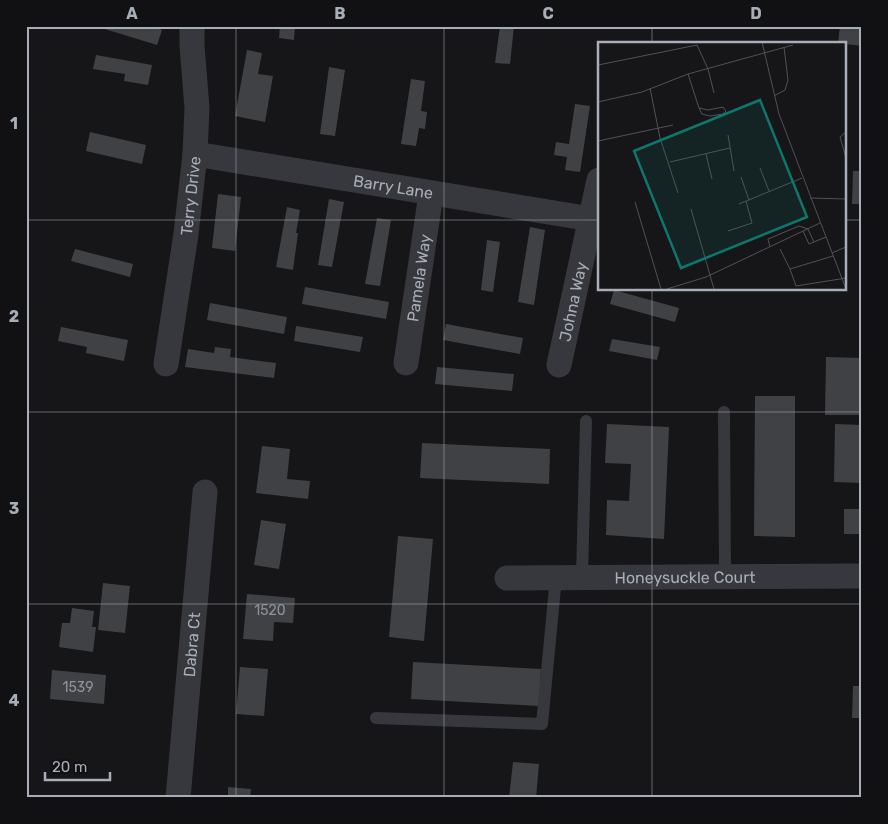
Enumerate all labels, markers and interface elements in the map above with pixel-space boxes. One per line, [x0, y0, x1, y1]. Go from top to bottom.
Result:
text: A [126, 4, 138, 23]
text: B [334, 4, 346, 23]
text: C [542, 4, 554, 23]
text: D [750, 4, 762, 23]
inset map [598, 42, 846, 290]
text: 1 [10, 114, 18, 133]
street label: Terry Drive [177, 155, 205, 237]
street label: Barry Lane [352, 171, 435, 203]
street label: Pamela Way [403, 233, 435, 323]
street label: Johna Way [555, 260, 591, 343]
text: 2 [9, 307, 19, 326]
text: 3 [9, 499, 19, 518]
street label: Honeysuckle Court [614, 568, 756, 587]
house number: 1520 [254, 602, 286, 619]
street label: Dabra Ct [180, 611, 204, 678]
house number: 1539 [62, 679, 94, 696]
text: 4 [9, 691, 20, 710]
scale bar [45, 749, 110, 781]
text: 20 m [52, 758, 87, 776]

